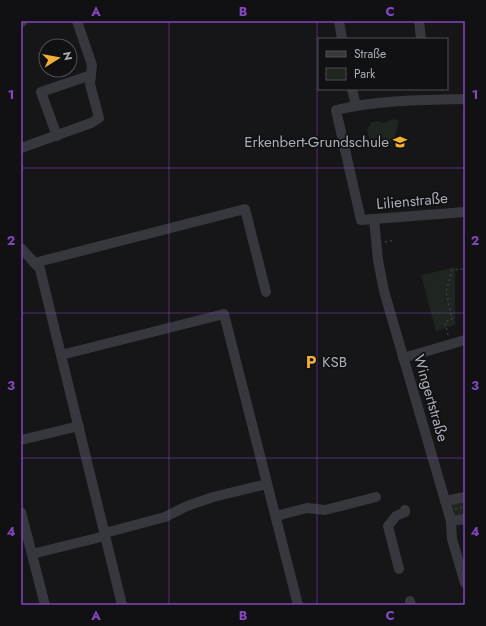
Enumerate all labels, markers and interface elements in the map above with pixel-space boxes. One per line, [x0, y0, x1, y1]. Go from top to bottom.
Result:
text: A [90, 2, 101, 21]
text: B [239, 2, 248, 21]
text: C [385, 2, 395, 21]
north arrow [38, 38, 78, 78]
legend [318, 38, 448, 90]
text: Straße [354, 45, 386, 63]
text: N [59, 50, 77, 62]
text: Park [354, 65, 376, 83]
text: 1 [8, 85, 14, 104]
text: 1 [472, 85, 478, 104]
place label: Erkenbert-Grundschule [244, 131, 389, 153]
school or university icon: Erkenbert-Grundschule [392, 134, 408, 150]
street label: Lilienstraße [375, 187, 449, 215]
text: 2 [7, 231, 15, 250]
text: 2 [471, 231, 479, 250]
place label: KSB [322, 351, 347, 373]
street label: Wingertstraße [408, 352, 454, 444]
parking icon: KSB [303, 354, 319, 370]
text: 3 [7, 376, 15, 395]
text: 3 [471, 376, 479, 395]
text: 4 [6, 522, 16, 541]
text: 4 [470, 522, 480, 541]
text: A [90, 606, 101, 625]
text: B [239, 606, 248, 625]
text: C [385, 606, 395, 625]

